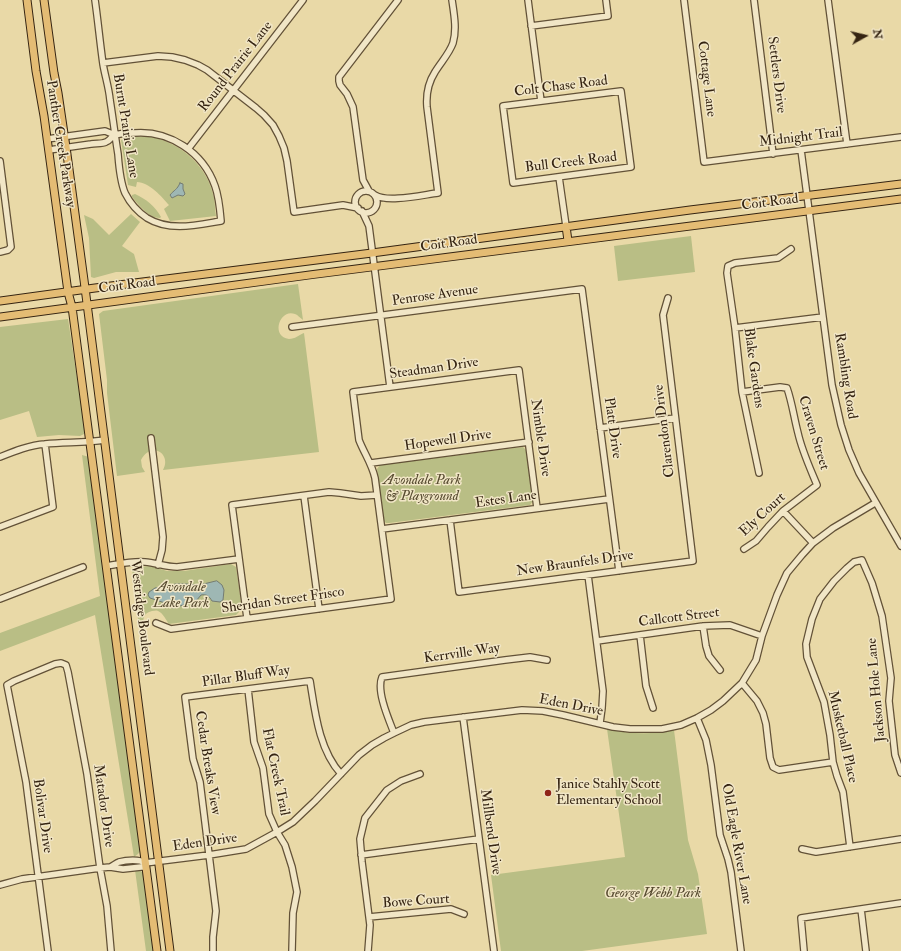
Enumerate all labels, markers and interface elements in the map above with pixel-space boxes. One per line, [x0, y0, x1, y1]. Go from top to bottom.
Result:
north arrow [845, 16, 885, 56]
street label: Round Prairie Lane [195, 18, 277, 116]
text: N [870, 28, 885, 40]
street label: Settlers Drive [763, 36, 789, 114]
street label: Cottage Lane [693, 40, 719, 118]
street label: Burnt Prairie Lane [108, 73, 142, 179]
street label: Colt Chase Road [513, 73, 609, 101]
street label: Panther Creek Parkway [42, 79, 78, 209]
street label: Midnight Trail [758, 125, 844, 151]
street label: Bull Creek Road [524, 149, 618, 177]
street label: Coit Road [741, 191, 799, 215]
street label: Coit Road [419, 232, 479, 256]
street label: Coit Road [98, 274, 156, 298]
street label: Penrose Avenue [391, 282, 479, 310]
street label: Blake Gardens [739, 327, 767, 409]
street label: Rambling Road [830, 332, 860, 420]
street label: Steadman Drive [388, 354, 480, 384]
street label: Clarendon Drive [651, 383, 679, 479]
street label: Craven Street [794, 394, 832, 472]
street label: Platt Drive [599, 396, 625, 460]
street label: Nimble Drive [526, 398, 554, 478]
street label: Hopewell Drive [403, 427, 493, 455]
park label: Avondale Park & Playground [383, 473, 461, 506]
street label: Estes Lane [474, 487, 538, 513]
street label: Ely Court [737, 490, 789, 540]
street label: New Braunfels Drive [515, 547, 635, 581]
street label: Westridge Boulevard [126, 559, 156, 677]
park label: Avondale Lake Park [153, 580, 209, 612]
street label: Sheridan Street Frisco [221, 584, 345, 618]
street label: Callcott Street [638, 605, 720, 631]
street label: Jackson Hole Lane [864, 637, 890, 743]
street label: Kerrville Way [423, 640, 501, 668]
street label: Pillar Bluff Way [201, 663, 291, 691]
street label: Musketball Place [823, 689, 861, 785]
street label: Eden Drive [537, 692, 605, 720]
street label: Cedar Breaks View [190, 710, 224, 816]
street label: Flat Creek Trail [257, 727, 293, 817]
street label: Matador Drive [89, 764, 117, 848]
place label: Janice Stahly Scott Elementary School [556, 777, 662, 810]
street label: Bolivar Drive [28, 778, 56, 854]
street label: Old Eagle River Lane [717, 782, 755, 906]
street label: Millbend Drive [476, 788, 504, 876]
marker: Janice Stahly Scott Elementary School [543, 788, 553, 798]
street label: Eden Drive [172, 830, 238, 856]
park label: George Webb Park [605, 886, 701, 902]
street label: Bowe Court [382, 891, 450, 913]

